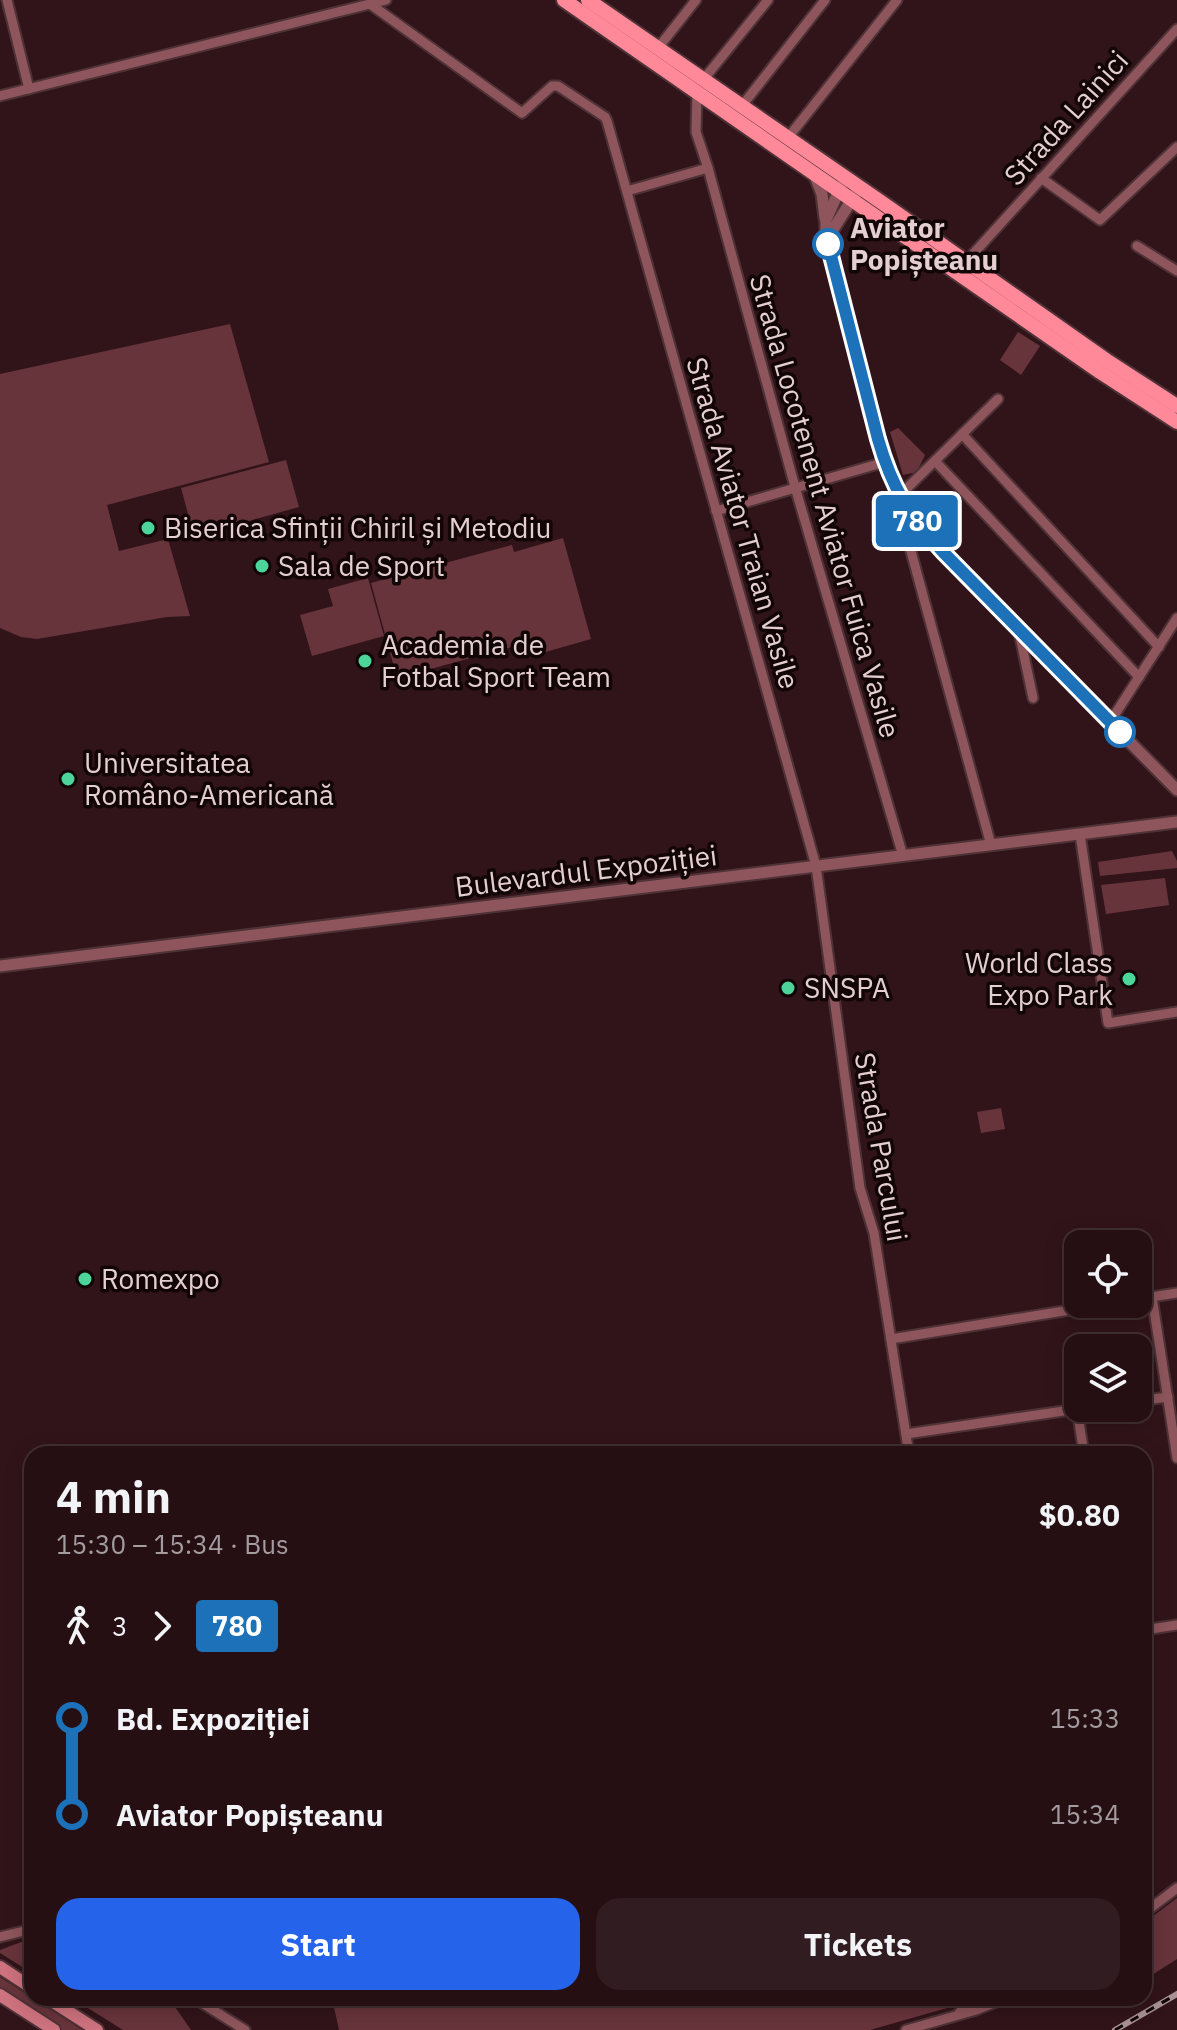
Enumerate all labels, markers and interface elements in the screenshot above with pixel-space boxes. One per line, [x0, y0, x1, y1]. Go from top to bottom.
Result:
street label: Strada Lainici [995, 43, 1136, 193]
place label: Aviator Popișteanu [850, 209, 998, 278]
marker: Aviator Popișteanu [813, 229, 843, 259]
street label: Strada Locotenent Aviator Fuica Vasile [741, 270, 909, 742]
street label: Strada Aviator Traian Vasile [678, 353, 809, 693]
line badge: 780 [871, 495, 963, 547]
text: 780 [892, 502, 942, 539]
place label: Biserica Sfinții Chiril și Metodiu [164, 509, 551, 546]
marker: Biserica Sfinții Chiril și Metodiu [139, 519, 157, 537]
place label: Sala de Sport [278, 547, 445, 584]
marker: Sala de Sport [253, 557, 271, 575]
place label: Academia de Fotbal Sport Team [381, 626, 611, 695]
marker: Academia de Fotbal Sport Team [356, 652, 374, 670]
unlabelled marker [1105, 717, 1135, 747]
place label: Universitatea Româno-Americană [84, 744, 334, 813]
marker: Universitatea Româno-Americană [59, 770, 77, 788]
street label: Bulevardul Expoziției [453, 836, 719, 905]
place label: World Class Expo Park [965, 944, 1113, 1013]
place label: SNSPA [804, 969, 890, 1006]
marker: World Class Expo Park [1120, 970, 1138, 988]
marker: SNSPA [779, 979, 797, 997]
street label: Strada Parcului [847, 1050, 916, 1244]
map controls [1064, 1230, 1152, 1422]
button: locate [1064, 1230, 1152, 1318]
place label: Romexpo [101, 1260, 220, 1297]
marker: Romexpo [76, 1270, 94, 1288]
button: layers [1064, 1334, 1152, 1422]
text: 4 min [56, 1468, 171, 1525]
text: $0.80 [1039, 1495, 1120, 1534]
text: 15:30 – 15:34 · Bus [56, 1527, 289, 1561]
icon: walk [56, 1604, 100, 1648]
icon: forward [140, 1604, 184, 1648]
text: 780 [212, 1607, 262, 1644]
text: 3 [112, 1609, 128, 1643]
text: Bd. Expoziției [116, 1699, 310, 1738]
text: 15:33 [1050, 1701, 1120, 1735]
text: Aviator Popișteanu [116, 1795, 384, 1834]
text: 15:34 [1050, 1797, 1120, 1831]
button: Start [56, 1898, 580, 1990]
button: Tickets [596, 1898, 1120, 1990]

